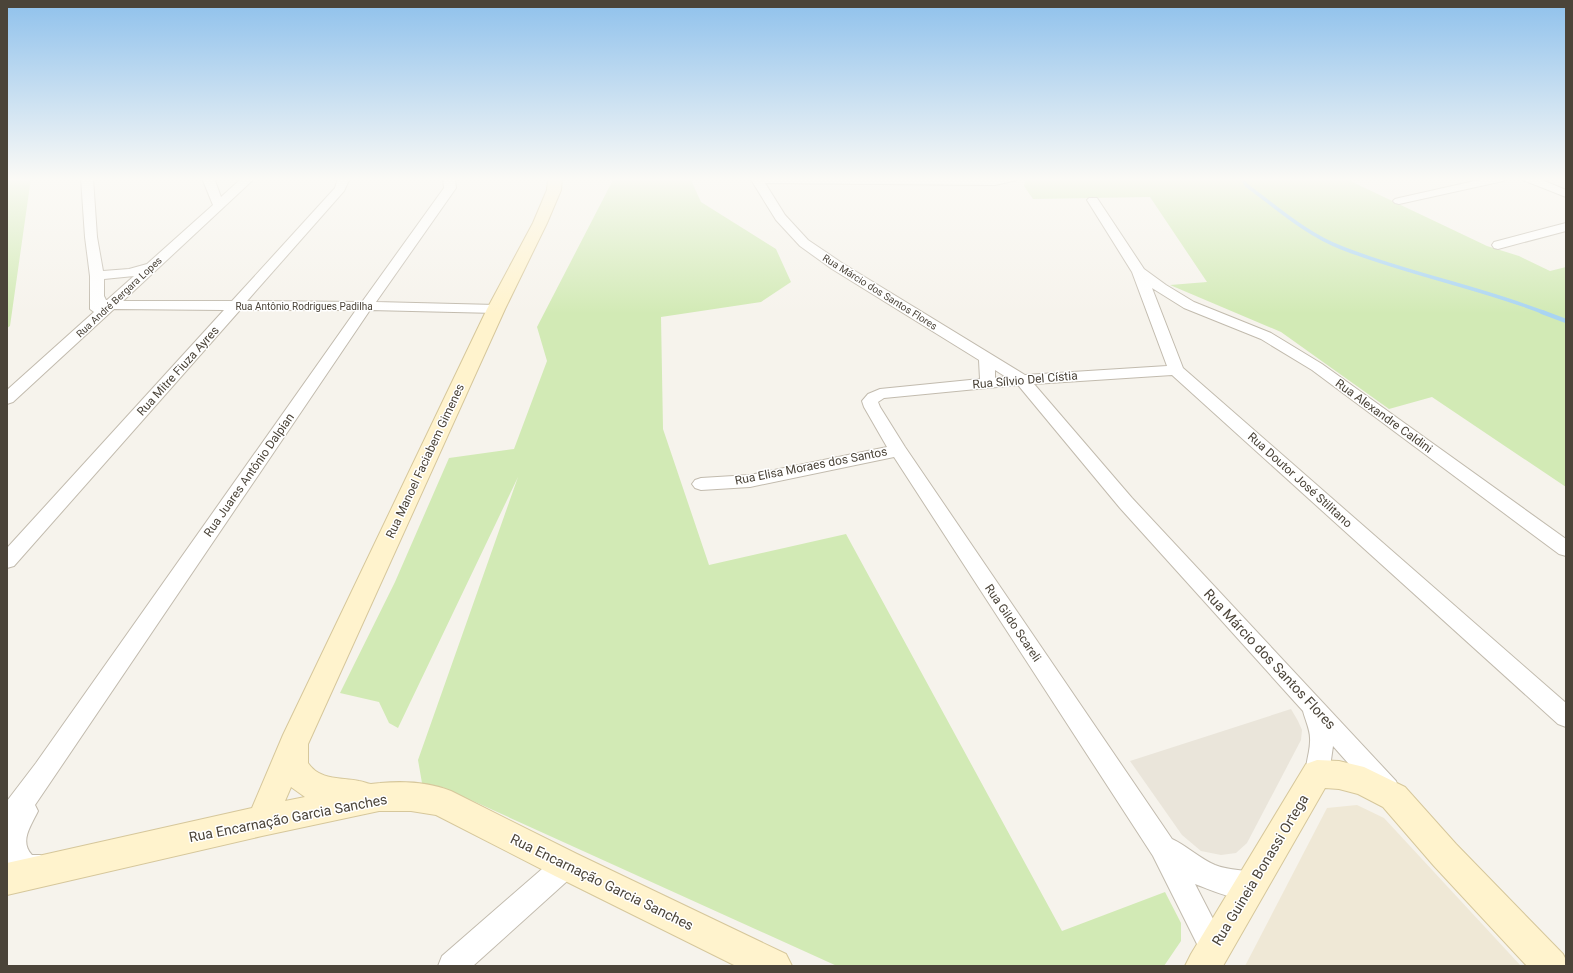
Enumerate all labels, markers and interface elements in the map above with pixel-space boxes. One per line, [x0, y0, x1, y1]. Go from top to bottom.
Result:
street label: Rua Márcio dos Santos Flores [821, 252, 939, 332]
street label: Rua André Bergara Lopes [74, 255, 164, 339]
street label: Rua Antônio Rodrigues Padilha [235, 301, 373, 312]
street label: Rua Mitre Fiuza Ayres [134, 323, 222, 419]
street label: Rua Sílvio Del Cístia [972, 368, 1078, 392]
street label: Rua Alexandre Caldini [1333, 376, 1435, 456]
street label: Rua Manoel Faciabem Gimenes [383, 382, 467, 540]
street label: Rua Juares Antônio Dalpian [201, 411, 297, 539]
street label: Rua Doutor José Stilitano [1245, 430, 1355, 531]
street label: Rua Elisa Moraes dos Santos [734, 444, 888, 488]
street label: Rua Gildo Scareli [982, 582, 1044, 664]
street label: Rua Márcio dos Santos Flores [1201, 586, 1339, 732]
street label: Rua Encarnação Garcia Sanches [188, 791, 388, 845]
street label: Rua Guineia Bonassi Ortega [1209, 792, 1311, 948]
street label: Rua Encarnação Garcia Sanches [508, 831, 696, 933]

